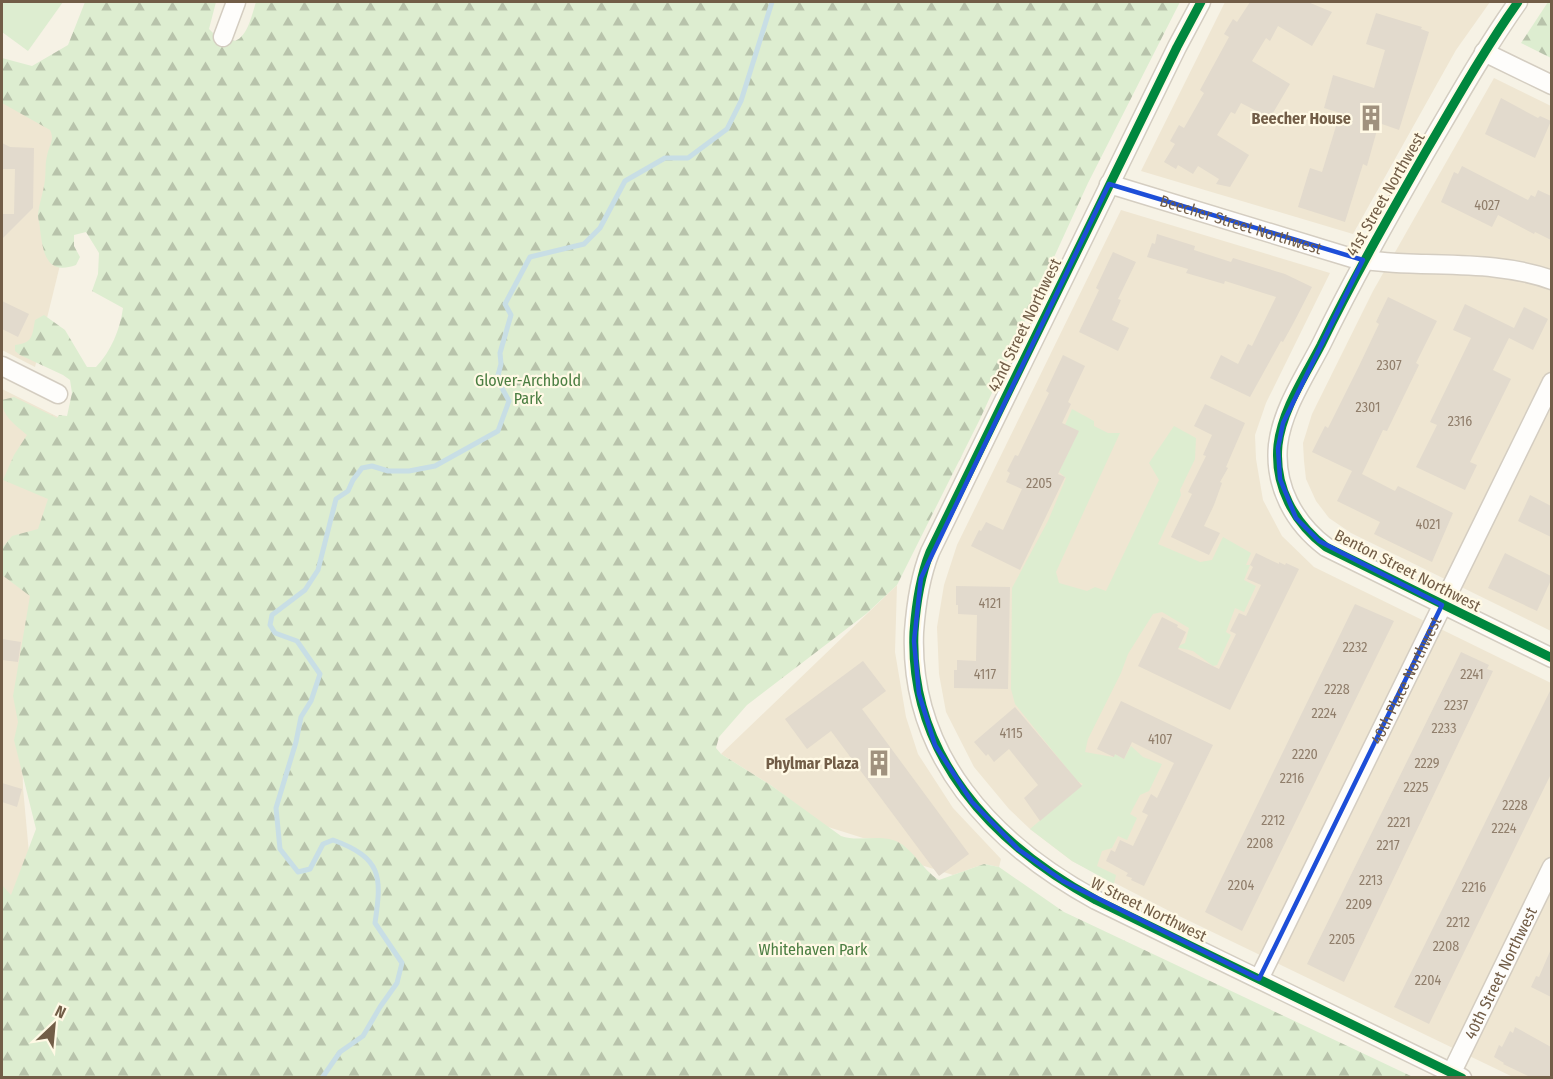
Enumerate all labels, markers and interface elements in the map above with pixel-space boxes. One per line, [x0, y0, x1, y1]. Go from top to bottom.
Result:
building icon: Beecher House [1356, 103, 1386, 133]
place label: Beecher House [1252, 109, 1351, 128]
street label: 41st Street Northwest [1342, 128, 1429, 260]
street label: Beecher Street Northwest [1158, 191, 1325, 258]
house number: 4027 [1474, 197, 1500, 214]
street label: 42nd Street Northwest [984, 255, 1065, 395]
house number: 2307 [1376, 357, 1402, 374]
park label: Glover-Archbold Park [475, 371, 581, 408]
house number: 2301 [1356, 399, 1380, 416]
house number: 2316 [1448, 413, 1472, 430]
house number: 2205 [1026, 475, 1052, 492]
house number: 4021 [1415, 516, 1441, 533]
street label: Benton Street Northwest [1331, 525, 1485, 616]
house number: 4121 [979, 595, 1001, 612]
street label: 40th Place Northwest [1367, 613, 1446, 747]
house number: 2232 [1343, 639, 1367, 656]
house number: 4117 [974, 666, 997, 683]
house number: 2241 [1460, 666, 1484, 683]
house number: 2228 [1324, 681, 1350, 698]
house number: 2237 [1444, 697, 1468, 714]
house number: 2224 [1311, 705, 1337, 722]
house number: 2233 [1432, 720, 1456, 737]
house number: 4115 [999, 725, 1023, 742]
house number: 4107 [1148, 731, 1172, 748]
house number: 2220 [1292, 746, 1318, 763]
building icon: Phylmar Plaza [864, 748, 894, 778]
place label: Phylmar Plaza [766, 754, 859, 773]
house number: 2229 [1414, 755, 1440, 772]
house number: 2216 [1280, 770, 1304, 787]
house number: 2225 [1404, 779, 1428, 796]
house number: 2228 [1502, 797, 1528, 814]
house number: 2212 [1261, 812, 1285, 829]
house number: 2221 [1387, 814, 1411, 831]
house number: 2224 [1491, 820, 1517, 837]
house number: 2208 [1247, 835, 1273, 852]
house number: 2217 [1376, 837, 1400, 854]
house number: 2213 [1359, 872, 1383, 889]
street label: W Street Northwest [1088, 873, 1211, 946]
house number: 2204 [1228, 877, 1254, 894]
house number: 2216 [1462, 879, 1486, 896]
house number: 2209 [1346, 896, 1372, 913]
street label: 40th Street Northwest [1461, 903, 1541, 1042]
house number: 2212 [1446, 914, 1470, 931]
house number: 2205 [1329, 931, 1355, 948]
house number: 2208 [1433, 938, 1459, 955]
park label: Whitehaven Park [759, 940, 868, 959]
house number: 2204 [1415, 972, 1441, 989]
north arrow [24, 995, 84, 1055]
text: N [52, 1001, 69, 1023]

